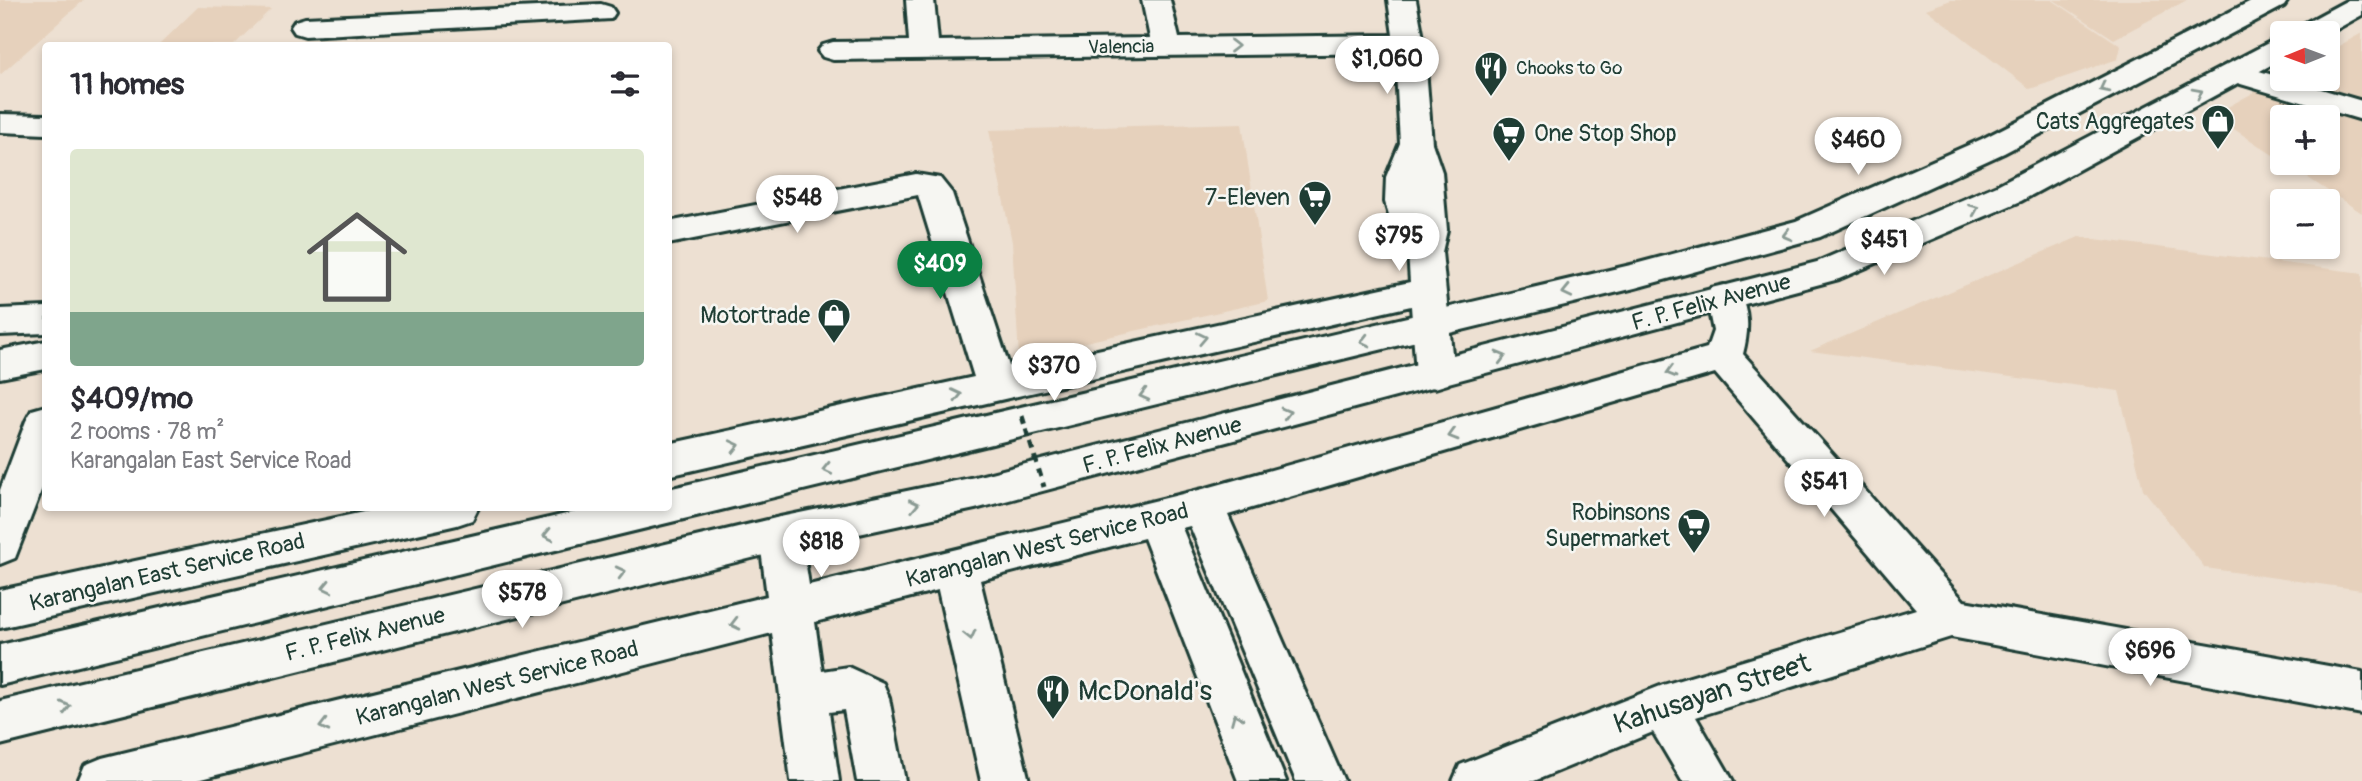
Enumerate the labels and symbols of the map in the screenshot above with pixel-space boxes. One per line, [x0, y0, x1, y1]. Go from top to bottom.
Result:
north arrow [2270, 21, 2340, 91]
street label: Valencia [1088, 34, 1155, 60]
pin: $1,060 [1330, 36, 1444, 96]
one-way arrow [1229, 38, 1240, 54]
restaurant icon: Chooks to Go [1472, 49, 1510, 98]
place label: Chooks to Go [1516, 56, 1622, 80]
one-way arrow [2099, 79, 2111, 93]
one-way arrow [2191, 88, 2203, 101]
shop icon: Cats Aggregates [2199, 102, 2237, 151]
place label: Cats Aggregates [2036, 107, 2194, 136]
supermarket icon: One Stop Shop [1490, 114, 1528, 163]
pin: $460 [1817, 118, 1899, 177]
place label: One Stop Shop [1534, 119, 1677, 148]
pin: $548 [756, 176, 838, 235]
supermarket icon: 7-Eleven [1296, 178, 1334, 227]
place label: 7-Eleven [1205, 183, 1290, 212]
one-way arrow [1968, 203, 1980, 217]
pin: $795 [1358, 214, 1440, 273]
pin: $451 [1843, 218, 1925, 277]
one-way arrow [1781, 226, 1793, 241]
pin: $409 [899, 242, 981, 301]
street label: F. P. Felix Avenue [1628, 267, 1794, 337]
one-way arrow [1561, 284, 1573, 298]
shop icon: Motortrade [815, 296, 853, 345]
place label: Motortrade [700, 301, 811, 330]
one-way arrow [1196, 332, 1208, 347]
one-way arrow [1359, 333, 1371, 347]
pin: $370 [1013, 344, 1095, 403]
one-way arrow [1495, 351, 1507, 365]
one-way arrow [1666, 364, 1678, 379]
one-way arrow [1138, 387, 1150, 401]
one-way arrow [951, 388, 963, 403]
one-way arrow [1280, 407, 1292, 421]
street label: F. P. Felix Avenue [1079, 410, 1245, 480]
one-way arrow [1447, 426, 1459, 441]
one-way arrow [729, 439, 741, 454]
one-way arrow [821, 460, 833, 475]
pin: $541 [1783, 460, 1865, 519]
street label: Karangalan West Service Road [903, 496, 1191, 594]
place label: Robinsons Supermarket [1545, 498, 1671, 553]
one-way arrow [908, 499, 920, 514]
supermarket icon: Robinsons Supermarket [1675, 506, 1713, 555]
pin: $818 [780, 520, 862, 579]
street label: Karangalan East Service Road [26, 526, 308, 618]
one-way arrow [542, 527, 554, 541]
one-way arrow [615, 566, 627, 580]
pin: $578 [481, 570, 563, 630]
one-way arrow [321, 579, 333, 594]
street label: F. P. Felix Avenue [282, 600, 448, 668]
one-way arrow [729, 616, 741, 630]
pin: $696 [2109, 628, 2191, 688]
one-way arrow [962, 629, 976, 641]
street label: Karangalan West Service Road [353, 634, 641, 732]
street label: Kahusayan Street [1609, 646, 1815, 742]
restaurant icon: McDonald's [1034, 672, 1072, 721]
place label: McDonald's [1078, 674, 1212, 709]
one-way arrow [60, 701, 72, 715]
one-way arrow [1231, 712, 1245, 724]
one-way arrow [318, 718, 330, 732]

